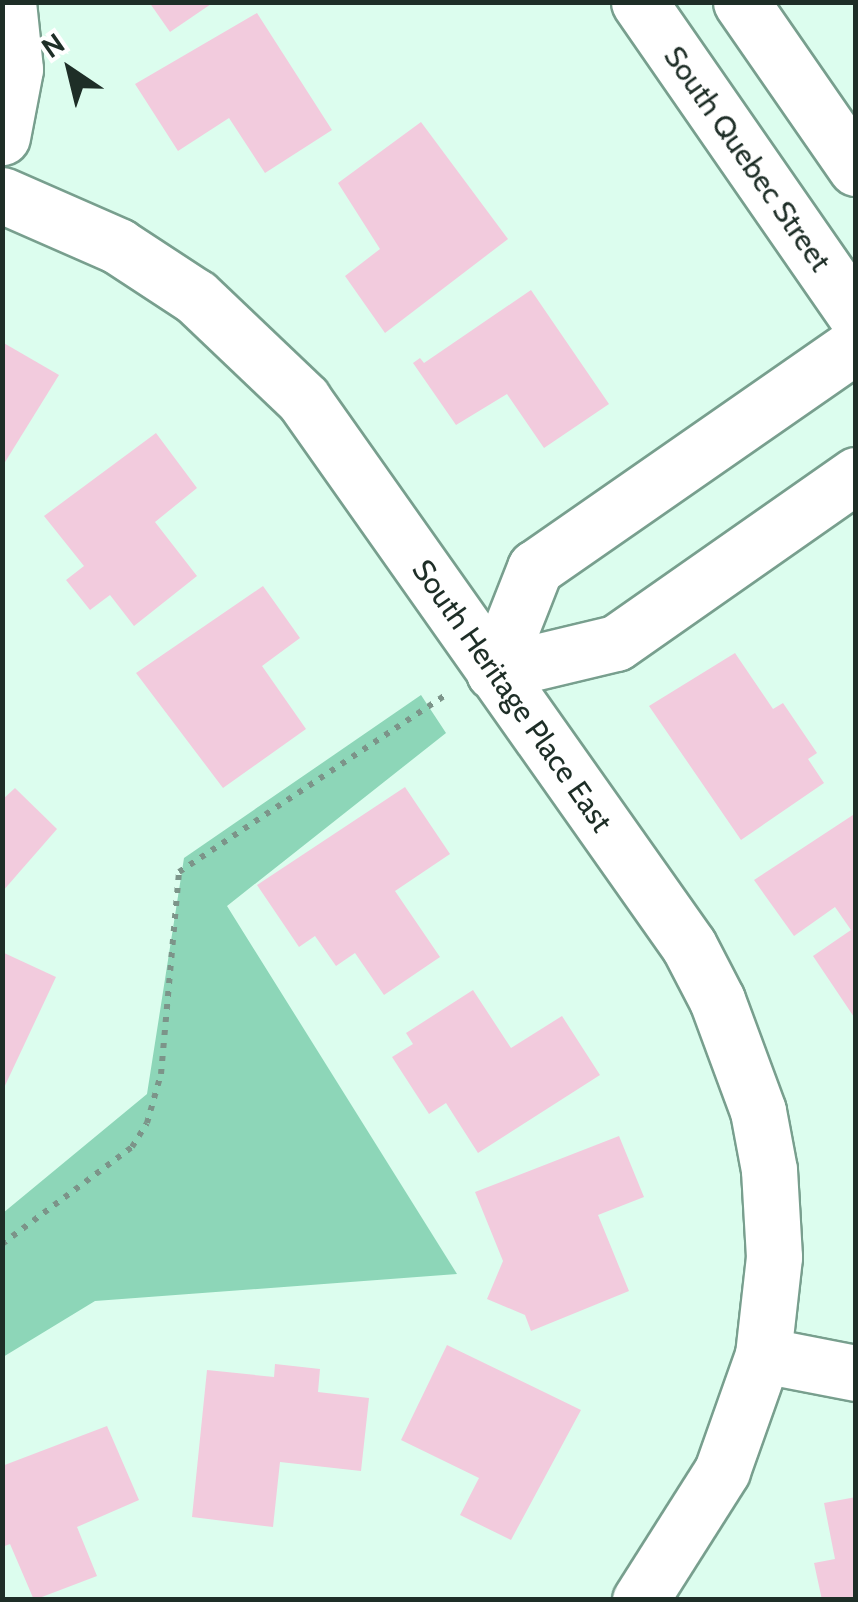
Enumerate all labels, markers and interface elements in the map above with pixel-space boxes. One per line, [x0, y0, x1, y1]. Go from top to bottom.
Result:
north arrow [20, 20, 120, 120]
text: N [35, 26, 71, 65]
street label: South Quebec Street [656, 40, 838, 278]
street label: South Heritage Place East [404, 553, 620, 839]

